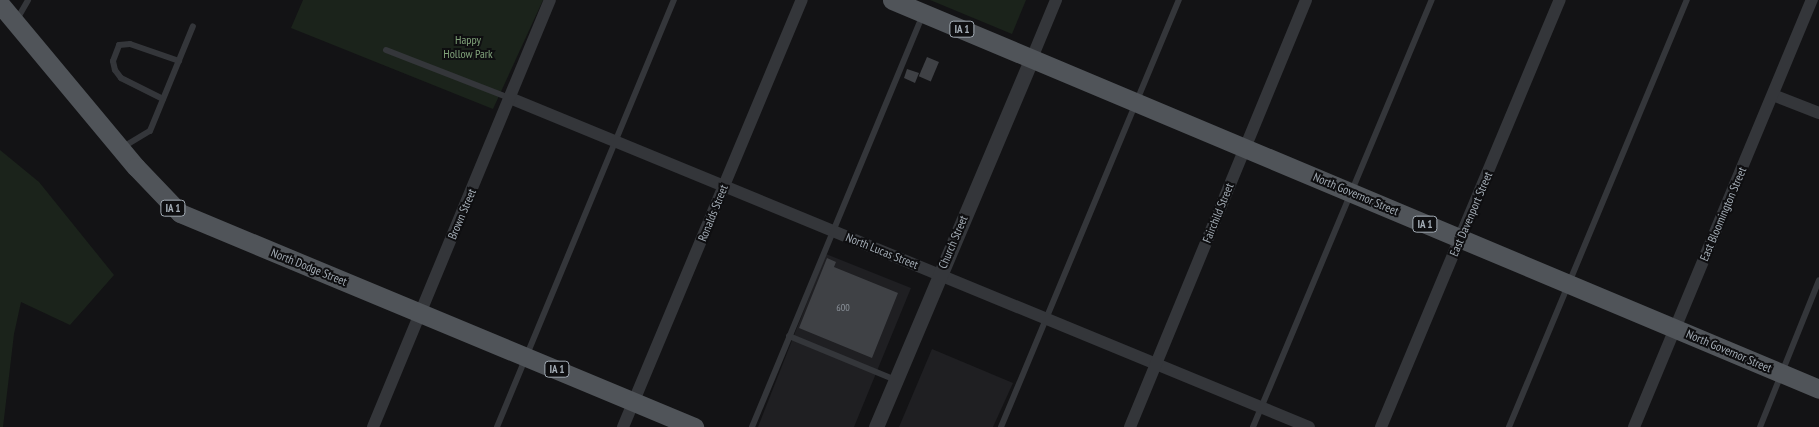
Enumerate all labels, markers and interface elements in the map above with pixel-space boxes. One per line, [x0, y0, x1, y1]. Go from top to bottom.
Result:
road number: IA 1 [948, 20, 976, 38]
park label: Happy Hollow Park [443, 33, 493, 61]
street label: East Bloomington Street [1697, 165, 1749, 263]
street label: North Governor Street [1311, 170, 1401, 218]
street label: East Davenport Street [1447, 170, 1495, 258]
street label: Fairchild Street [1199, 181, 1237, 245]
street label: Ronalds Street [695, 182, 731, 244]
street label: Brown Street [445, 186, 479, 242]
road number: IA 1 [159, 200, 187, 217]
street label: Church Street [935, 213, 971, 271]
road number: IA 1 [1411, 215, 1439, 232]
street label: North Lucas Street [844, 230, 920, 272]
street label: North Dodge Street [269, 245, 349, 289]
house number: 600 [836, 302, 850, 314]
street label: North Governor Street [1684, 327, 1774, 375]
road number: IA 1 [543, 360, 571, 378]

